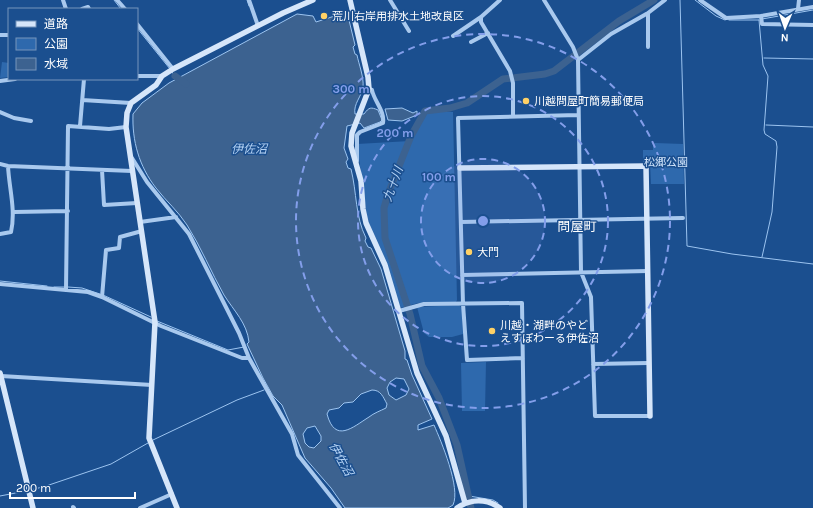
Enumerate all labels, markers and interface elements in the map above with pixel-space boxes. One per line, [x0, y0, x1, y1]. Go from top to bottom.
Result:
legend [8, 8, 138, 80]
north arrow [765, 8, 805, 48]
place label: 荒川右岸用排水土地改良区 [332, 10, 464, 23]
marker: 荒川右岸用排水土地改良区 [319, 11, 329, 21]
text: 道路 [44, 17, 68, 31]
text: N [780, 31, 789, 44]
text: 公園 [44, 37, 68, 51]
text: 水域 [44, 57, 68, 71]
text: 300 m [332, 82, 370, 96]
place label: 川越問屋町簡易郵便局 [534, 95, 644, 108]
marker: 川越問屋町簡易郵便局 [521, 96, 531, 106]
text: 200 m [377, 126, 413, 140]
water label: 伊佐沼 [231, 142, 269, 156]
park label: 松郷公園 [644, 156, 688, 169]
water label: 九十川 [380, 163, 406, 203]
text: 100 m [422, 170, 456, 184]
centre of rings [476, 214, 490, 228]
district label: 問屋町 [557, 219, 597, 234]
place label: 大門 [477, 246, 499, 259]
marker: 大門 [464, 247, 474, 257]
place label: 川越・湖畔のやど えすぽわーる伊佐沼 [500, 319, 599, 345]
marker: 川越・湖畔のやど えすぽわーる伊佐沼 [487, 326, 497, 336]
water label: 伊佐沼 [326, 440, 357, 480]
scale bar [10, 474, 135, 500]
text: 200 m [16, 481, 51, 495]

